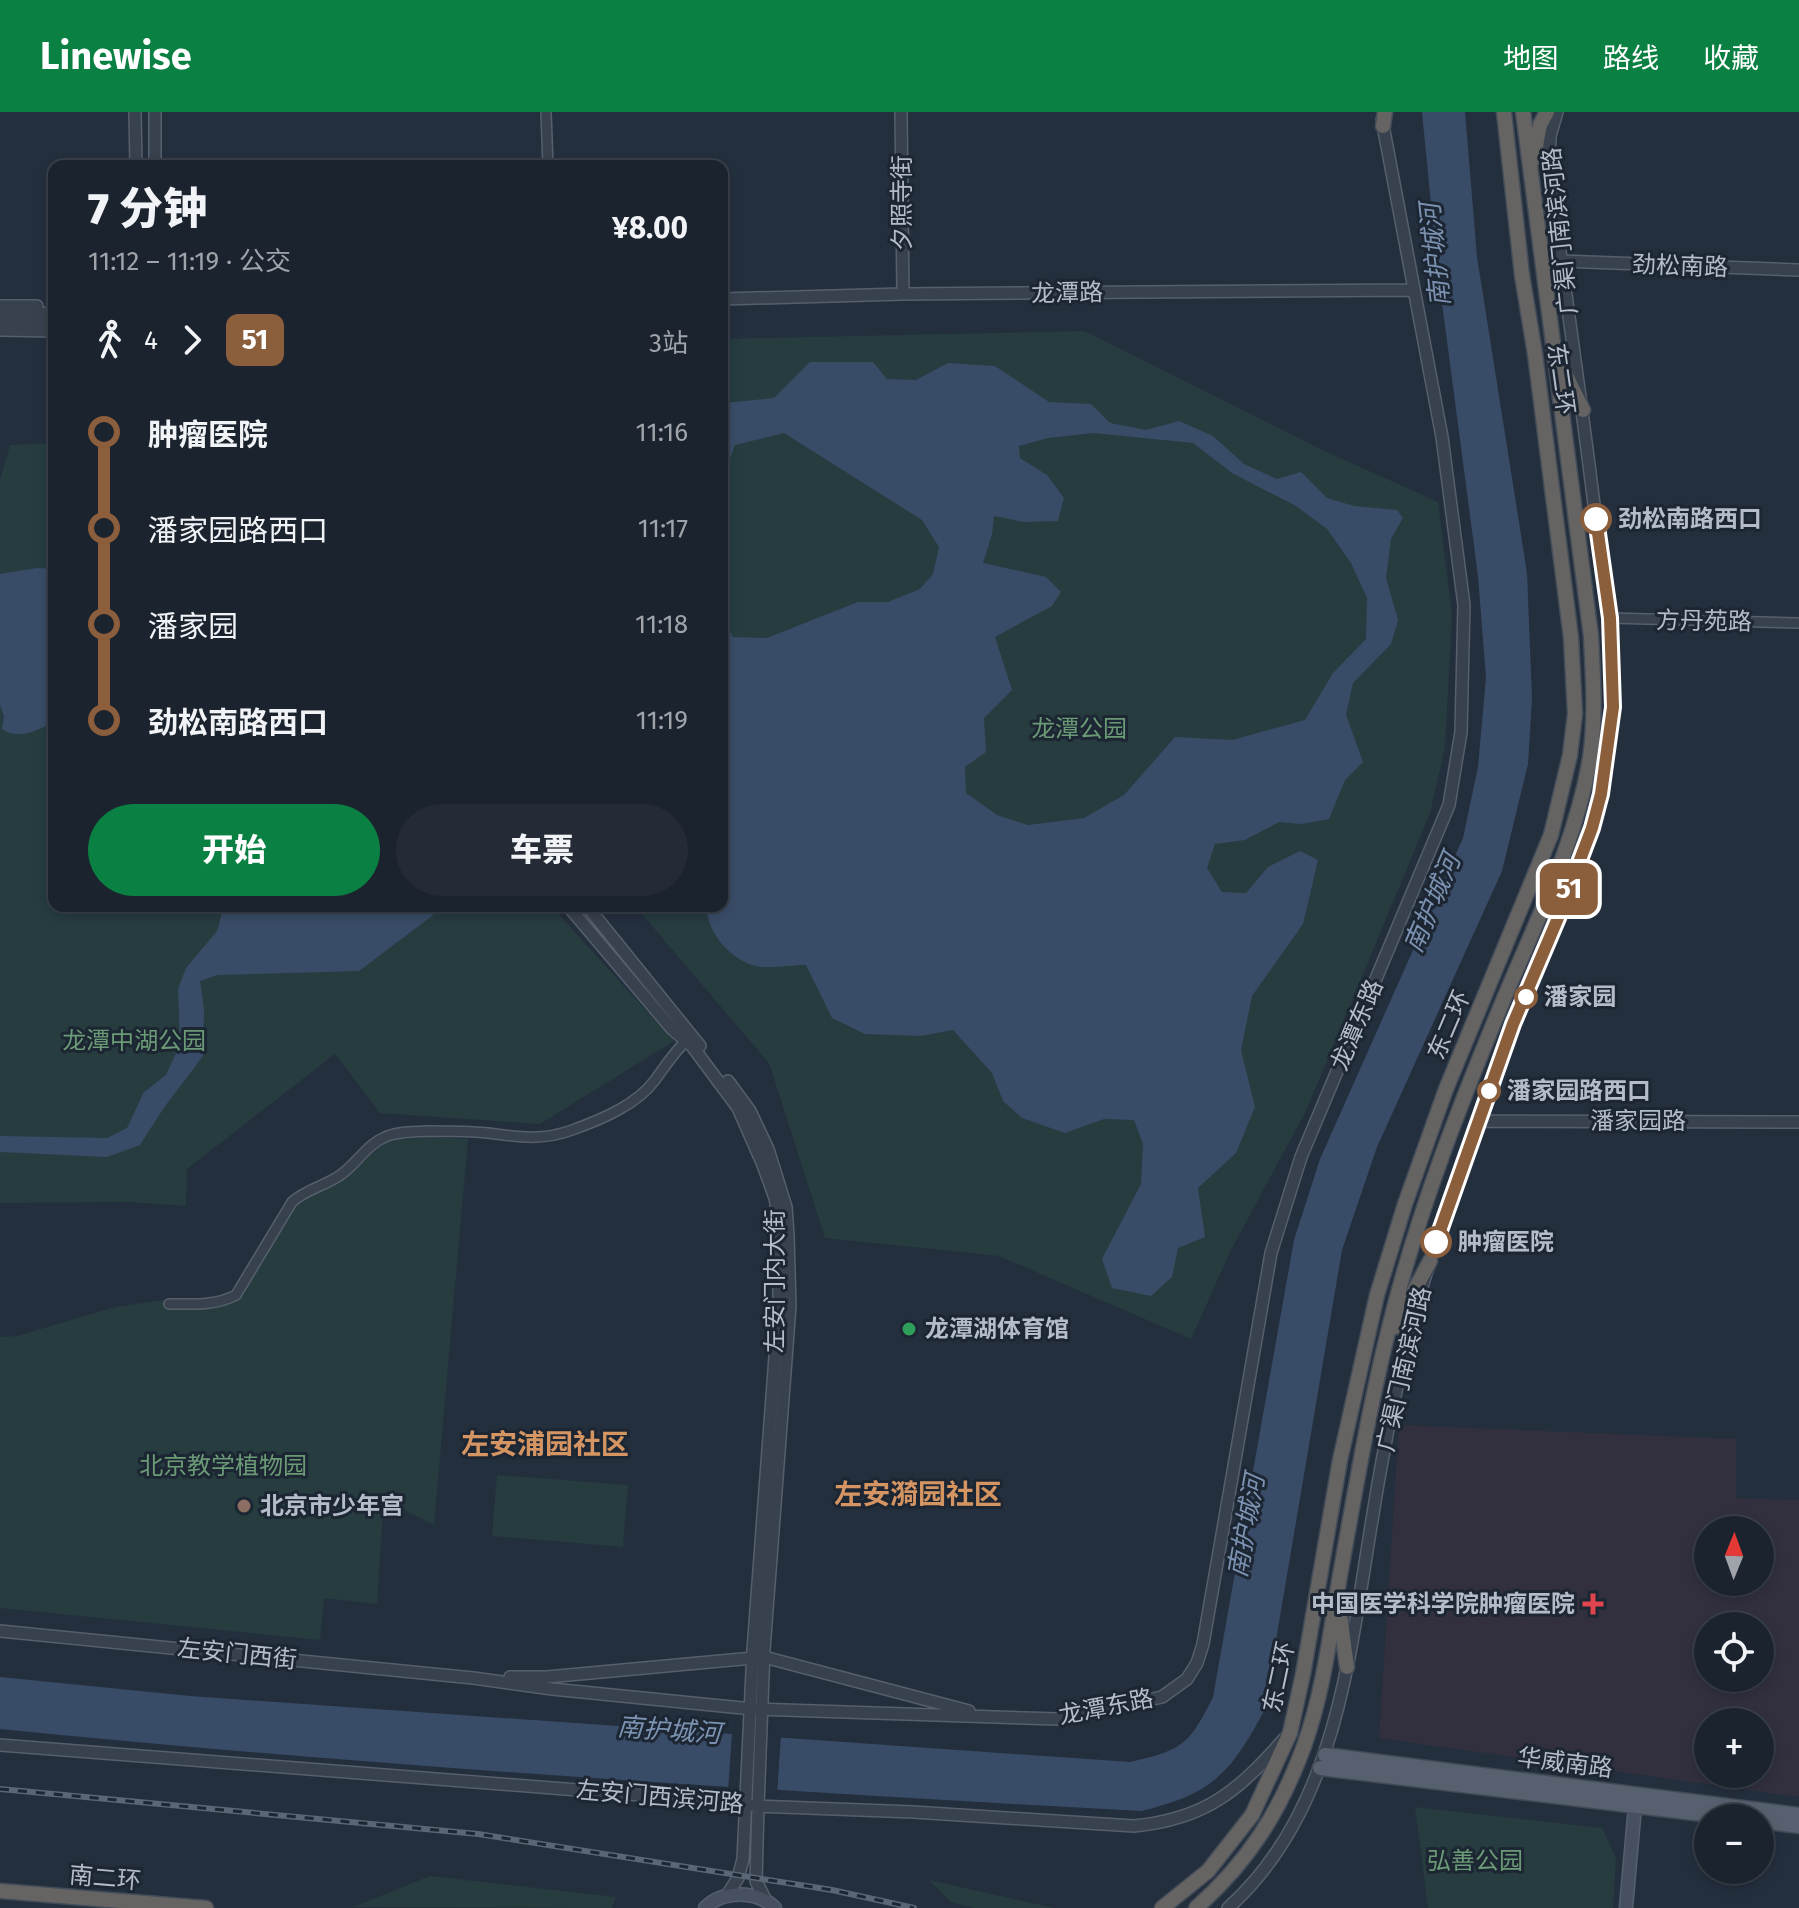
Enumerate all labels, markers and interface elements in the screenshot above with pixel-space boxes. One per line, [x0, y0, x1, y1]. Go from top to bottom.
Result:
text: Linewise [40, 33, 192, 79]
text: 地图 [1503, 42, 1559, 75]
text: 路线 [1603, 42, 1659, 75]
text: 收藏 [1703, 42, 1759, 75]
street label: 广渠门南滨河路 [1537, 146, 1583, 316]
street label: 夕照寺街 [888, 155, 916, 251]
text: 7 分钟 [88, 183, 207, 236]
water label: 南护城河 [1414, 197, 1456, 308]
text: ¥8.00 [612, 210, 688, 246]
text: 11:12 – 11:19 · 公交 [88, 246, 291, 277]
street label: 劲松南路 [1632, 250, 1728, 282]
street label: 龙潭路 [1031, 278, 1103, 308]
icon: walk [88, 318, 132, 362]
icon: forward [170, 318, 214, 362]
text: 51 [242, 323, 268, 356]
text: 4 [144, 325, 158, 356]
text: 3站 [649, 328, 688, 359]
street label: 东二环 [1542, 341, 1580, 417]
text: 肿瘤医院 [148, 417, 268, 453]
text: 11:16 [636, 417, 688, 448]
marker: 劲松南路西口 [1581, 504, 1611, 534]
place label: 劲松南路西口 [1618, 505, 1762, 533]
text: 潘家园路西口 [148, 513, 328, 549]
text: 11:17 [638, 513, 688, 544]
street label: 方丹苑路 [1656, 606, 1752, 636]
text: 潘家园 [148, 609, 238, 645]
text: 11:18 [635, 609, 688, 640]
text: 劲松南路西口 [148, 705, 328, 741]
text: 11:19 [636, 705, 688, 736]
park label: 龙潭公园 [1031, 715, 1127, 743]
button: 开始 [88, 804, 380, 896]
button: 车票 [396, 804, 688, 896]
water label: 南护城河 [1398, 845, 1469, 957]
line badge: 51 [1533, 863, 1605, 915]
text: 51 [1556, 872, 1582, 905]
street label: 龙潭东路 [1325, 975, 1389, 1075]
place label: 潘家园 [1544, 983, 1616, 1011]
street label: 东二环 [1422, 986, 1476, 1064]
marker: 潘家园 [1515, 986, 1537, 1008]
park label: 龙潭中湖公园 [62, 1027, 206, 1055]
place label: 潘家园路西口 [1507, 1077, 1651, 1105]
marker: 潘家园路西口 [1478, 1080, 1500, 1102]
street label: 潘家园路 [1590, 1107, 1686, 1135]
street label: 左安门内大街 [761, 1209, 789, 1353]
marker: 肿瘤医院 [1421, 1227, 1451, 1257]
place label: 肿瘤医院 [1458, 1228, 1554, 1256]
street label: 广渠门南滨河路 [1371, 1284, 1437, 1454]
place label: 龙潭湖体育馆 [925, 1315, 1069, 1343]
marker: 龙潭湖体育馆 [900, 1320, 918, 1338]
district label: 左安浦园社区 [461, 1428, 629, 1461]
park label: 北京教学植物园 [139, 1452, 307, 1480]
water label: 南护城河 [1222, 1467, 1272, 1580]
district label: 左安漪园社区 [834, 1478, 1002, 1511]
place label: 北京市少年宫 [260, 1492, 404, 1520]
marker: 北京市少年宫 [235, 1497, 253, 1515]
north arrow [1694, 1516, 1774, 1596]
map controls [1694, 1516, 1774, 1884]
place label: 中国医学科学院肿瘤医院 [1311, 1590, 1575, 1618]
marker: 中国医学科学院肿瘤医院 [1582, 1593, 1604, 1615]
button: locate [1694, 1612, 1774, 1692]
street label: 左安门西街 [176, 1634, 298, 1674]
street label: 东二环 [1258, 1639, 1300, 1715]
street label: 龙潭东路 [1056, 1684, 1156, 1730]
button: + [1694, 1708, 1774, 1788]
water label: 南护城河 [616, 1711, 727, 1750]
street label: 华威南路 [1516, 1743, 1614, 1783]
street label: 左安门西滨河路 [575, 1776, 745, 1818]
button: − [1694, 1804, 1774, 1884]
park label: 弘善公园 [1427, 1847, 1523, 1875]
street label: 南二环 [68, 1861, 142, 1895]

